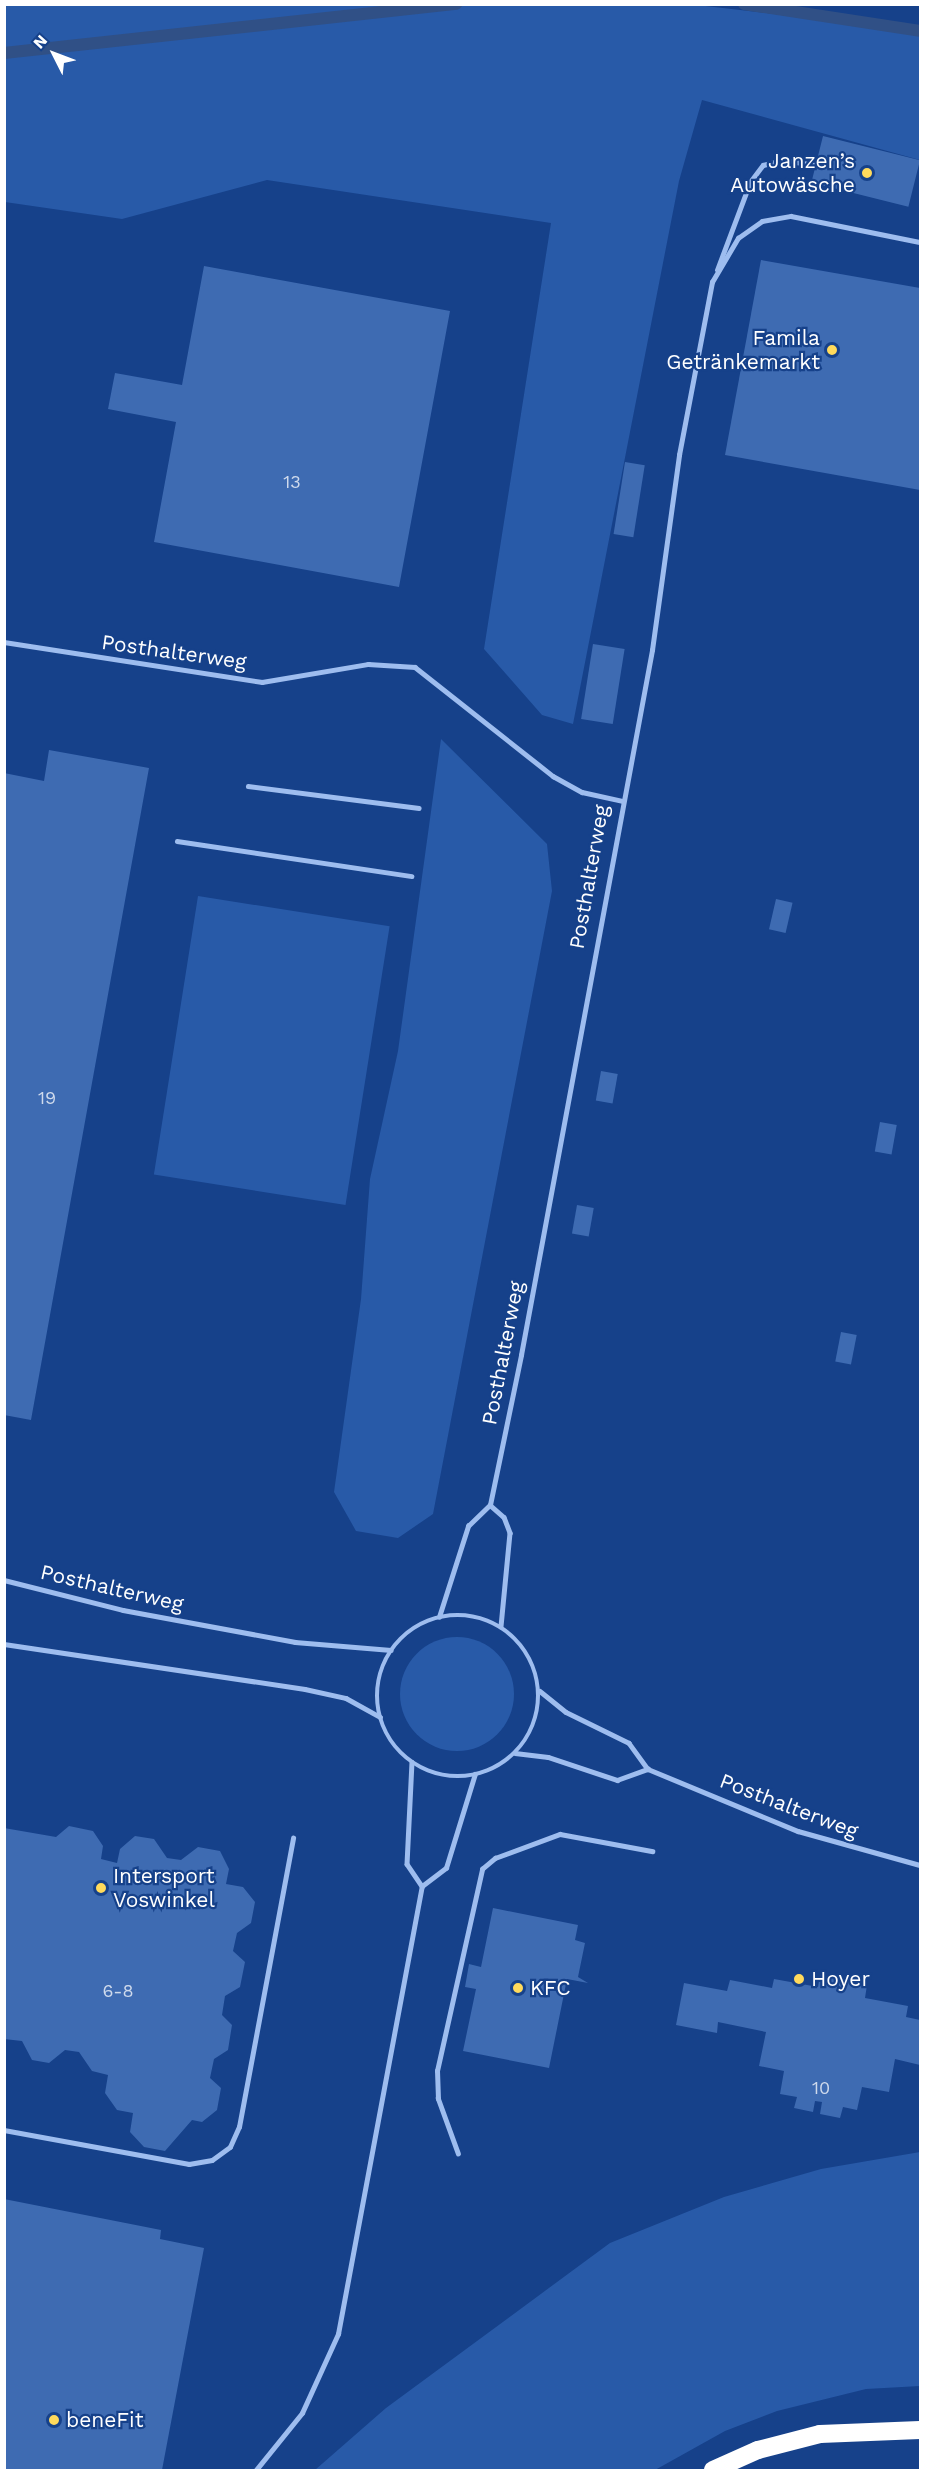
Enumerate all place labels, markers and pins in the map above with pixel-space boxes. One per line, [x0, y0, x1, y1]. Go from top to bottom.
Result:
place label: Janzen’s Autowäsche [730, 148, 855, 198]
marker: Janzen’s Autowäsche [860, 166, 874, 180]
place label: Famila Getränkemarkt [666, 325, 820, 375]
marker: Famila Getränkemarkt [825, 343, 839, 357]
place label: Intersport Voswinkel [113, 1863, 215, 1913]
marker: Intersport Voswinkel [94, 1881, 108, 1895]
place label: Hoyer [811, 1966, 870, 1992]
marker: Hoyer [792, 1972, 806, 1986]
place label: KFC [530, 1975, 571, 2001]
marker: KFC [511, 1981, 525, 1995]
place label: beneFit [66, 2407, 143, 2433]
marker: beneFit [47, 2413, 61, 2427]

